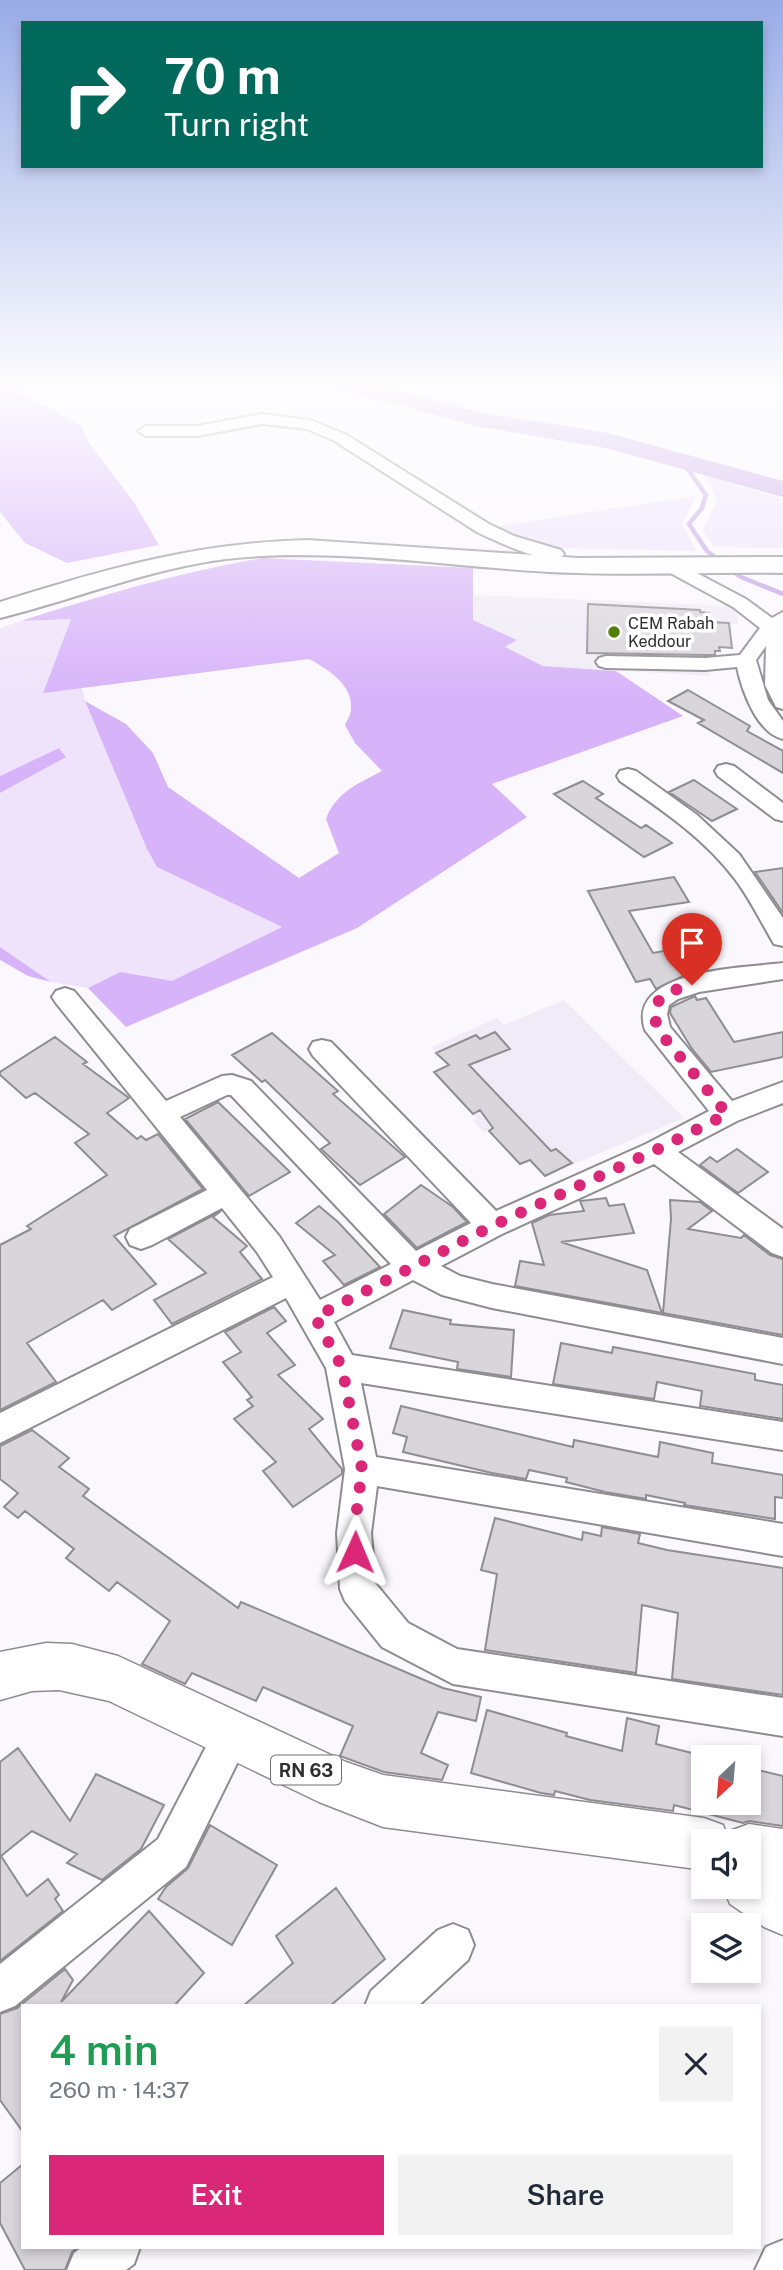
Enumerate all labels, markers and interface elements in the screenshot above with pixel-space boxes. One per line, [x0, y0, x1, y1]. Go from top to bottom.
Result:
text: 70 m [164, 47, 281, 105]
icon: right [49, 49, 140, 140]
text: Turn right [164, 106, 309, 143]
place label: CEM Rabah Keddour [628, 614, 714, 651]
marker: CEM Rabah Keddour [606, 624, 622, 640]
pin [662, 913, 722, 985]
icon: arrive [673, 924, 711, 962]
position arrow [318, 1515, 392, 1589]
north arrow [691, 1745, 761, 1815]
map controls [691, 1745, 761, 1983]
road number: RN 63 [271, 1756, 341, 1784]
button: sound [691, 1829, 761, 1899]
button: layers [691, 1913, 761, 1983]
text: 4 min [49, 2025, 158, 2074]
button: close [659, 2027, 733, 2101]
text: 260 m · 14:37 [49, 2076, 190, 2103]
button: Exit [49, 2155, 384, 2235]
button: Share [398, 2155, 733, 2235]

